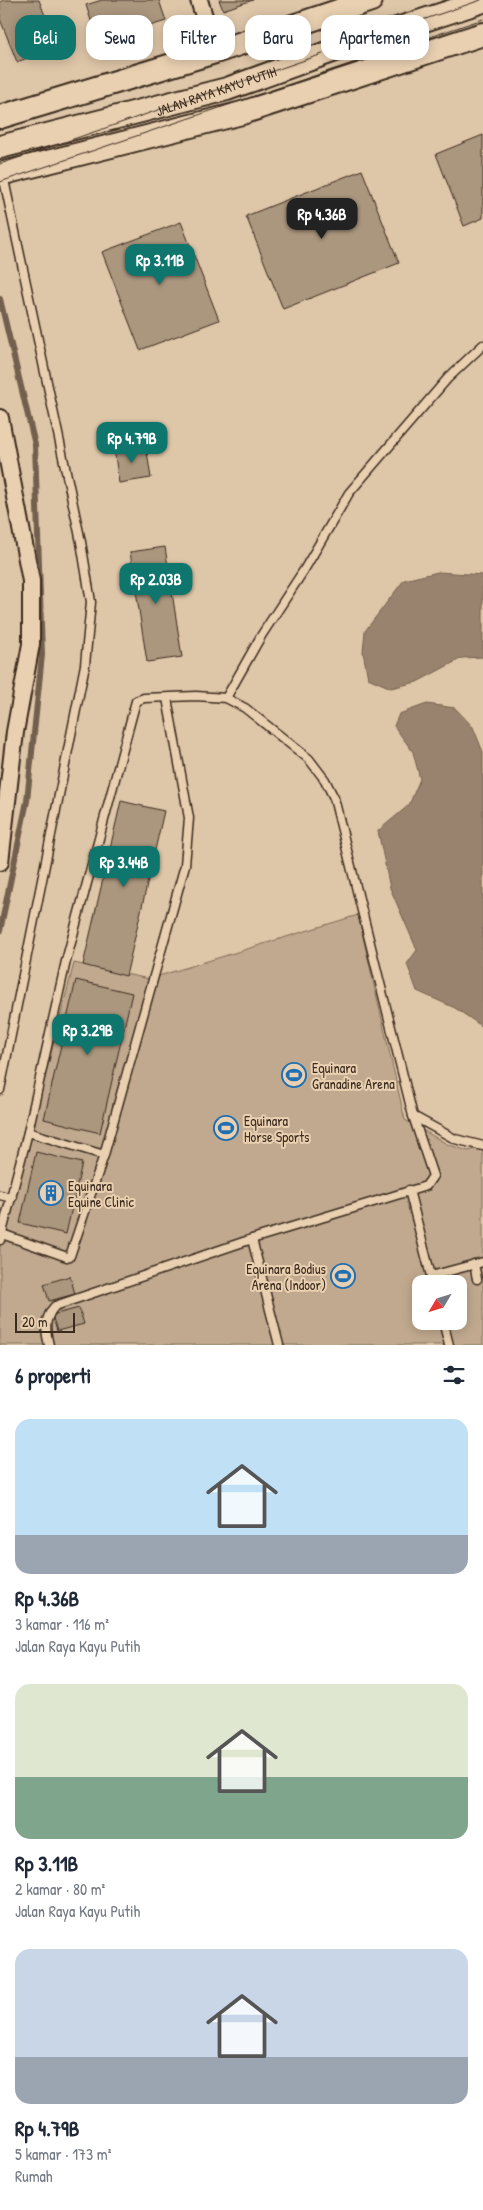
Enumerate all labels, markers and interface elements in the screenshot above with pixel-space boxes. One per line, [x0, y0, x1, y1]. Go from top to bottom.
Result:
chip: Beli [15, 15, 76, 60]
chip: Sewa [86, 15, 153, 60]
chip: Filter [163, 15, 235, 60]
chip: Baru [245, 15, 311, 60]
chip: Apartemen [321, 15, 429, 60]
street label: JALAN RAYA KAYU PUTIH [153, 61, 279, 120]
pin: Rp 4.36B [270, 198, 374, 240]
text: Rp 4.36B [298, 203, 346, 225]
pin: Rp 3.11B [108, 244, 212, 286]
text: Rp 3.11B [136, 249, 184, 271]
pin: Rp 4.79B [80, 422, 184, 464]
text: Rp 4.79B [107, 427, 157, 449]
pin: Rp 2.03B [104, 562, 208, 605]
text: Rp 2.03B [130, 568, 182, 590]
pin: Rp 3.44B [72, 846, 176, 888]
text: Rp 3.44B [100, 851, 148, 873]
pin: Rp 3.29B [36, 1014, 140, 1056]
text: Rp 3.29B [63, 1019, 113, 1041]
place label: Equinara Granadine Arena [312, 1058, 395, 1093]
sports icon: Equinara Granadine Arena [281, 1062, 307, 1088]
place label: Equinara Horse Sports [244, 1111, 309, 1147]
sports icon: Equinara Horse Sports [213, 1115, 239, 1141]
place label: Equinara Equine Clinic [68, 1176, 135, 1212]
building icon: Equinara Equine Clinic [38, 1180, 64, 1206]
place label: Equinara Bodius Arena (Indoor) [246, 1259, 326, 1294]
sports icon: Equinara Bodius Arena (Indoor) [330, 1263, 356, 1289]
north arrow [412, 1275, 468, 1330]
map controls [412, 1275, 467, 1330]
scale bar [15, 1310, 75, 1333]
text: 20 m [22, 1312, 48, 1331]
text: 6 properti [15, 1361, 91, 1390]
icon: filters [440, 1361, 468, 1389]
icon: home [197, 1451, 287, 1541]
text: Rp 4.36B [15, 1584, 79, 1613]
text: 3 kamar · 116 m² [15, 1613, 109, 1635]
text: Jalan Raya Kayu Putih [15, 1635, 140, 1657]
icon: home [197, 1716, 287, 1806]
text: Rp 3.11B [15, 1849, 78, 1878]
text: 2 kamar · 80 m² [15, 1878, 105, 1900]
text: Jalan Raya Kayu Putih [15, 1900, 140, 1922]
icon: home [197, 1981, 287, 2071]
text: Rp 4.79B [15, 2114, 79, 2143]
text: 5 kamar · 173 m² [15, 2143, 111, 2165]
text: Rumah [15, 2165, 53, 2187]

